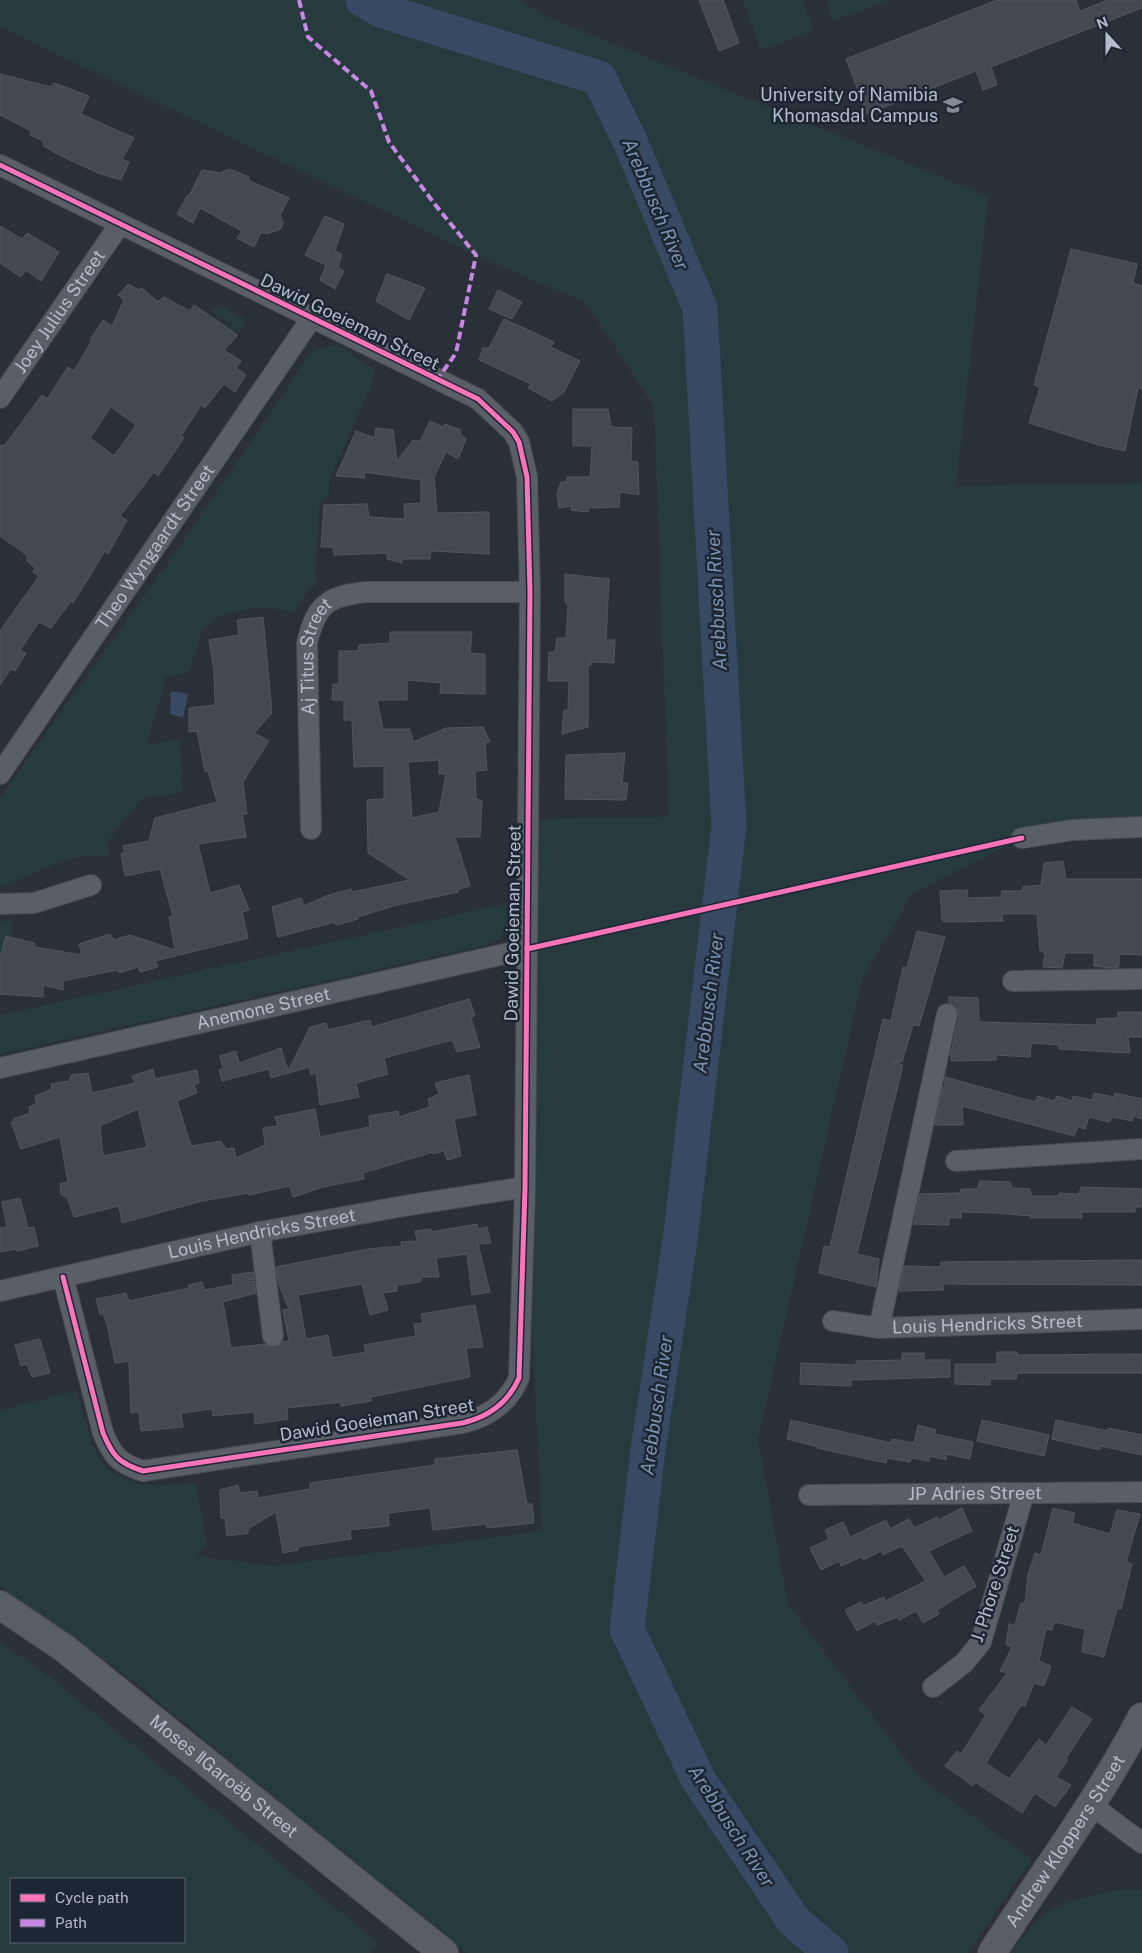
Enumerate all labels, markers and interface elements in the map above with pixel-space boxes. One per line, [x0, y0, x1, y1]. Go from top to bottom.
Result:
north arrow [1082, 10, 1132, 60]
text: N [1094, 13, 1110, 32]
place label: University of Namibia Khomasdal Campus [760, 84, 938, 126]
school or university icon: University of Namibia Khomasdal Campus [942, 94, 964, 116]
water label: Arebbusch River [618, 135, 694, 274]
street label: Joey Julius Street [9, 246, 109, 377]
street label: Dawid Goeieman Street [257, 269, 443, 374]
street label: Theo Wyngaardt Street [91, 460, 218, 633]
water label: Arebbusch River [701, 528, 731, 671]
street label: Aj Titus Street [295, 593, 335, 715]
street label: Dawid Goeieman Street [500, 824, 525, 1022]
water label: Arebbusch River [689, 931, 728, 1074]
street label: Anemone Street [194, 983, 332, 1033]
street label: Louis Hendricks Street [166, 1204, 357, 1263]
street label: Louis Hendricks Street [892, 1310, 1083, 1338]
water label: Arebbusch River [635, 1333, 677, 1476]
street label: Dawid Goeieman Street [278, 1394, 476, 1445]
street label: JP Adries Street [908, 1482, 1042, 1504]
street label: J. Phore Street [966, 1523, 1023, 1645]
street label: Moses ǁGaroëb Street [146, 1710, 302, 1842]
street label: Andrew Kloppers Street [1001, 1751, 1129, 1931]
water label: Arebbusch River [684, 1761, 780, 1892]
legend [10, 1878, 185, 1943]
text: Cycle path [55, 1889, 129, 1906]
text: Path [55, 1914, 87, 1931]

